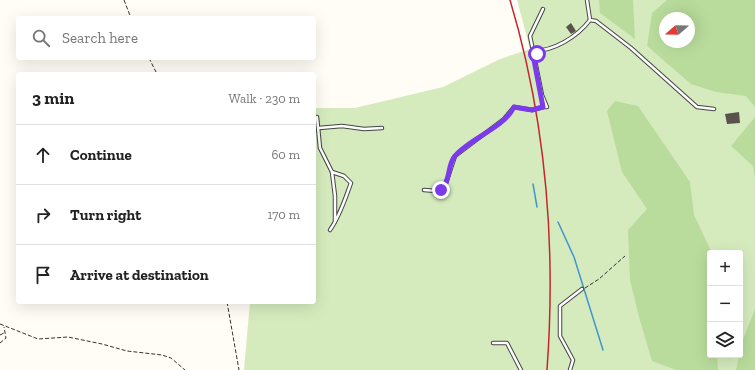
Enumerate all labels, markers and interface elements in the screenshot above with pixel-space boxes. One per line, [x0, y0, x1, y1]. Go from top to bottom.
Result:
north arrow [659, 12, 695, 48]
search box [16, 16, 316, 60]
icon: search [30, 27, 52, 49]
text: Search here [62, 29, 138, 47]
route start [528, 45, 546, 63]
text: 3 min [32, 88, 74, 108]
text: Walk · 230 m [228, 91, 300, 106]
icon: ahead [32, 144, 54, 166]
text: Continue [70, 146, 132, 164]
text: 60 m [271, 147, 300, 162]
route end [432, 181, 450, 199]
icon: right [32, 204, 54, 226]
text: Turn right [70, 206, 141, 224]
text: 170 m [267, 207, 300, 222]
map controls [707, 250, 743, 358]
button: + [707, 250, 743, 286]
icon: arrive [32, 264, 54, 286]
text: Arrive at destination [70, 266, 209, 284]
button: − [707, 286, 743, 322]
button: layers [707, 322, 743, 358]

